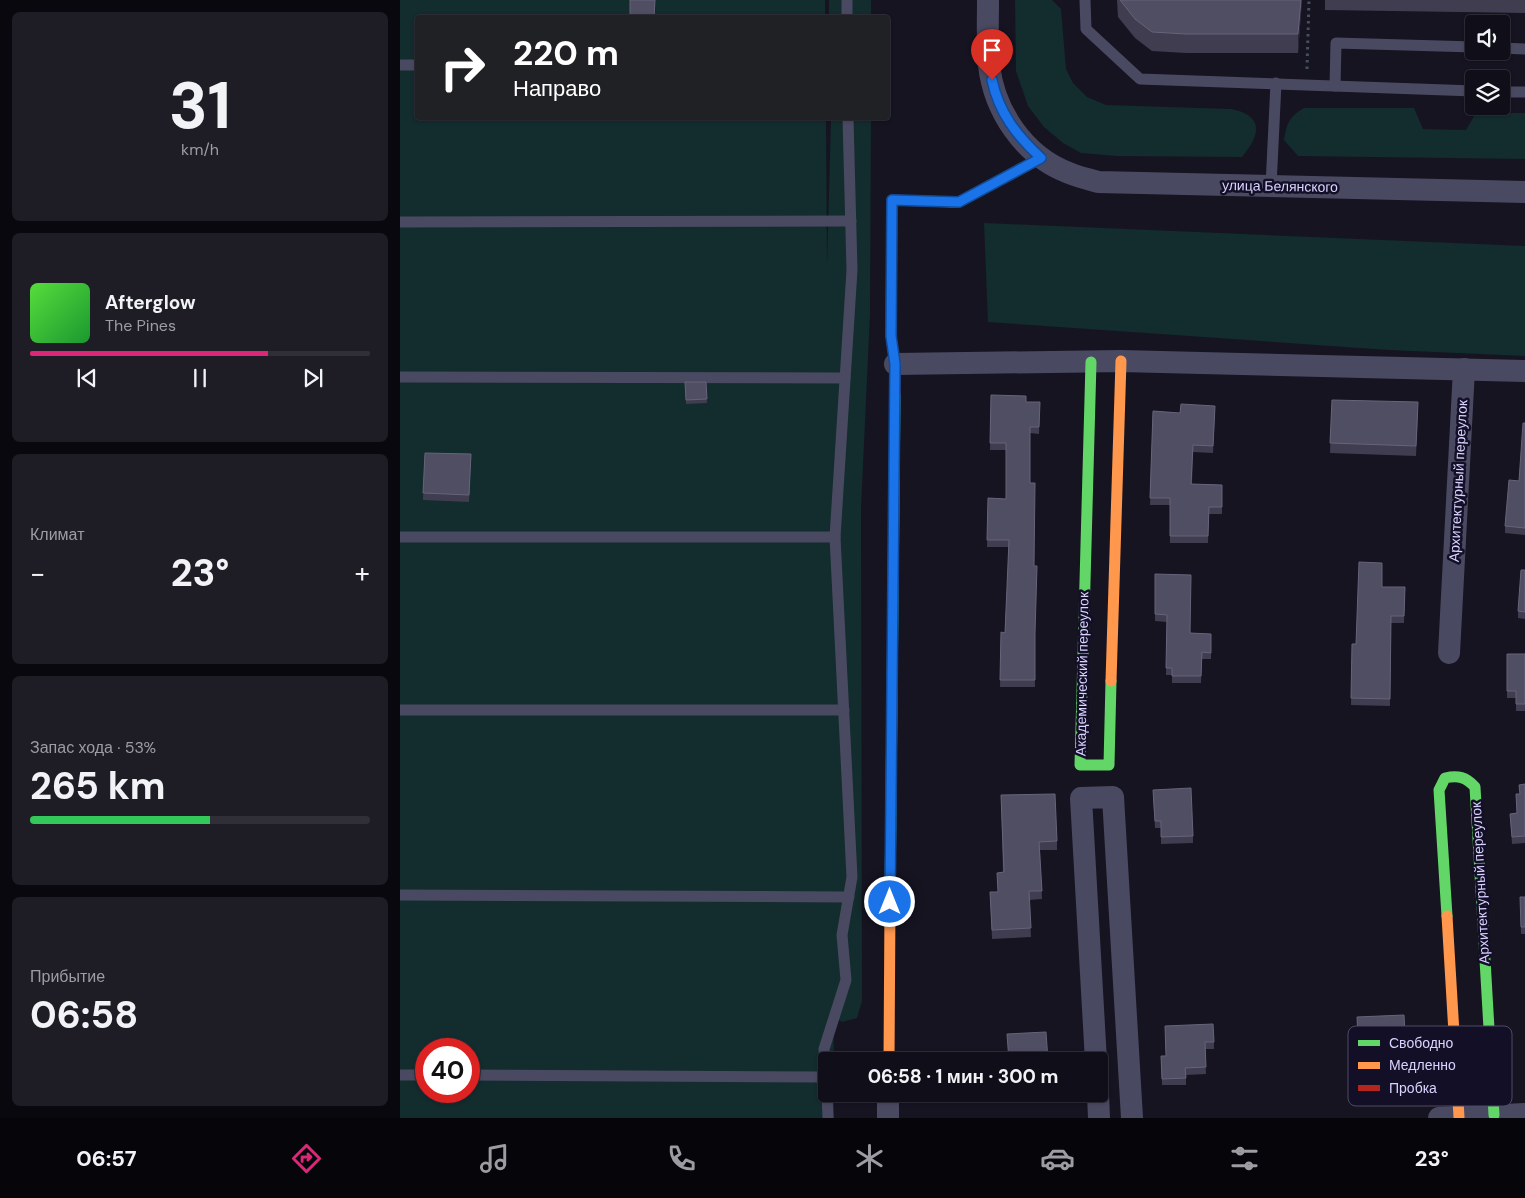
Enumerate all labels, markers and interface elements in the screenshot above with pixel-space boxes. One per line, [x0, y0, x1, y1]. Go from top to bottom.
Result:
map controls [1465, 15, 1510, 115]
button: sound [1465, 15, 1510, 60]
pin [971, 29, 1013, 80]
text: 220 m [513, 30, 619, 76]
icon: right [430, 35, 495, 100]
icon: arrive [978, 36, 1006, 64]
text: 31 [169, 64, 231, 148]
button: layers [1465, 70, 1510, 115]
text: Направо [513, 74, 601, 103]
text: km/h [181, 139, 219, 160]
street label: улица Белянского [1222, 176, 1338, 196]
text: Afterglow [105, 290, 196, 315]
text: The Pines [105, 315, 176, 336]
icon: previous [73, 364, 101, 392]
icon: pause [186, 364, 214, 392]
icon: next [299, 364, 327, 392]
street label: Архитектурный переулок [1445, 399, 1471, 563]
text: Климат [30, 524, 84, 545]
text: 23° [171, 548, 229, 598]
text: − [30, 555, 45, 592]
text: + [355, 555, 370, 592]
street label: Академический переулок [1072, 591, 1092, 756]
text: Запас хода · 53% [30, 737, 156, 758]
text: 265 km [30, 761, 166, 811]
street label: Архитектурный переулок [1467, 801, 1493, 965]
position arrow [863, 875, 915, 927]
text: Прибытие [30, 966, 105, 987]
text: 06:58 [30, 990, 138, 1040]
legend [1348, 1026, 1512, 1106]
text: Свободно [1389, 1034, 1454, 1052]
speed limit sign: 40 [415, 1038, 480, 1103]
text: Медленно [1389, 1056, 1456, 1074]
text: 06:58 · 1 мин · 300 m [868, 1064, 1058, 1089]
text: Пробка [1389, 1079, 1437, 1097]
icon: directions [289, 1141, 324, 1176]
icon: music [477, 1141, 512, 1176]
icon: phone [664, 1141, 699, 1176]
icon: climate [852, 1141, 887, 1176]
icon: car [1040, 1141, 1075, 1176]
icon: filters [1227, 1141, 1262, 1176]
text: 06:57 [76, 1144, 137, 1173]
text: 23° [1415, 1144, 1449, 1173]

